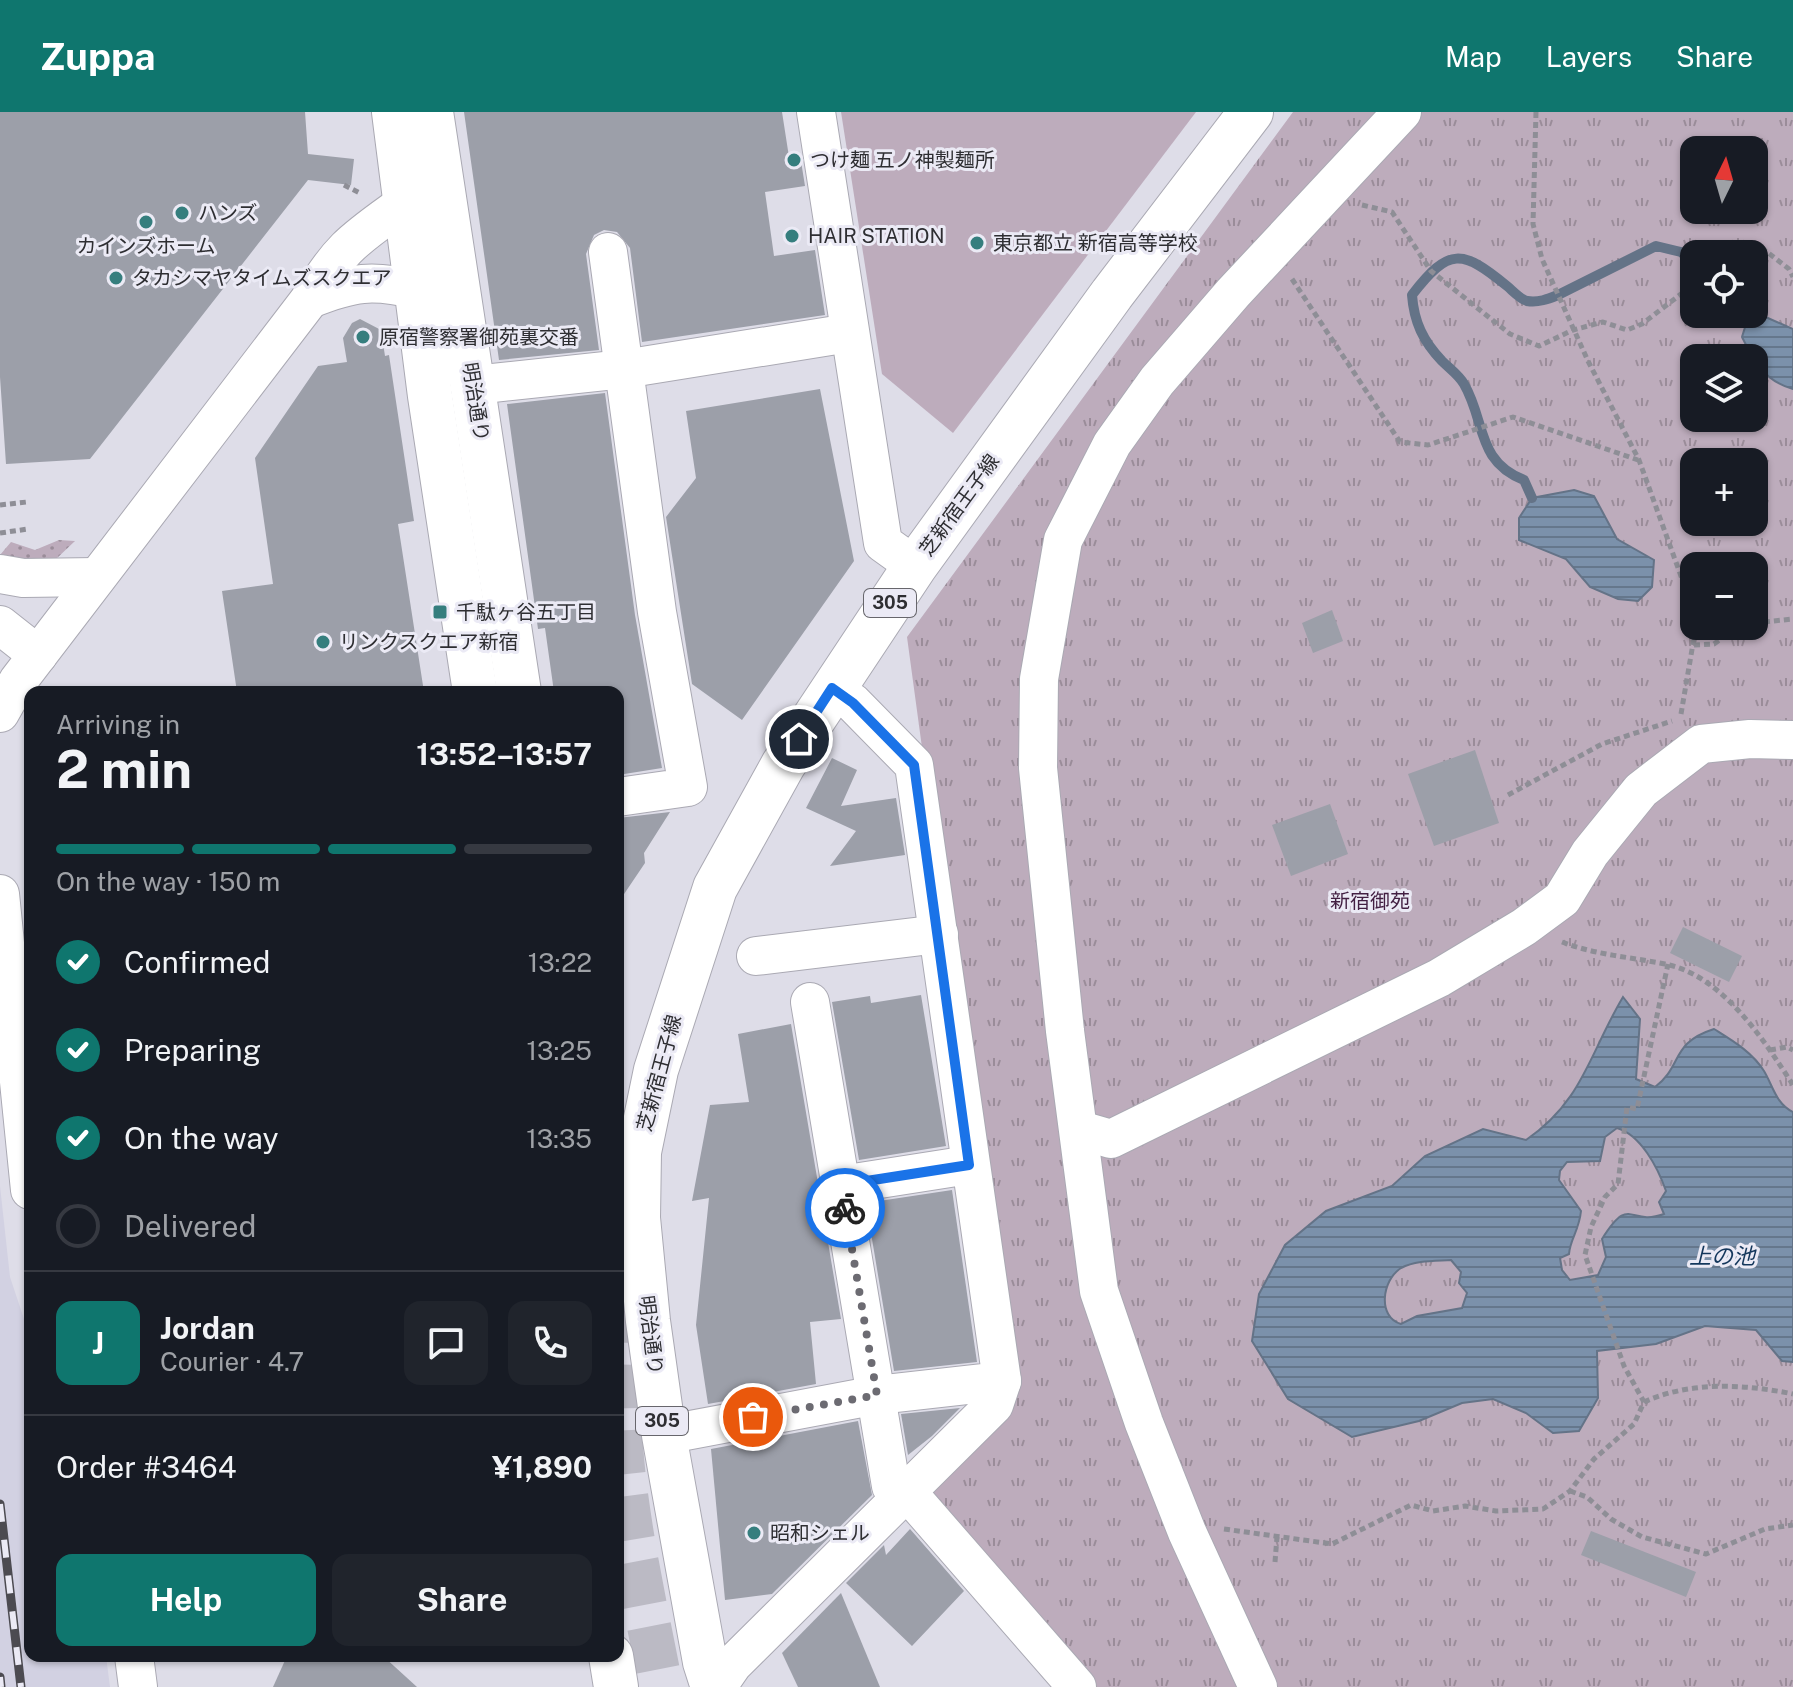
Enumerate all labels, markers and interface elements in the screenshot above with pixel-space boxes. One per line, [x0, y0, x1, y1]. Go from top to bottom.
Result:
text: Zuppa [40, 34, 155, 79]
text: Map [1445, 40, 1502, 73]
text: Layers [1546, 40, 1632, 73]
text: Share [1676, 40, 1753, 73]
north arrow [1680, 136, 1768, 224]
map controls [1680, 136, 1768, 640]
place label: つけ麺 五ノ神製麺所 [810, 148, 995, 172]
marker: つけ麺 五ノ神製麺所 [785, 151, 803, 169]
place label: ハンズ [198, 201, 258, 225]
marker: ハンズ [173, 204, 191, 222]
marker: カインズホーム [137, 213, 155, 231]
place label: HAIR STATION [808, 224, 944, 248]
marker: HAIR STATION [783, 227, 801, 245]
place label: 東京都立 新宿高等学校 [993, 231, 1198, 255]
place label: カインズホーム [77, 234, 216, 258]
marker: 東京都立 新宿高等学校 [968, 234, 986, 252]
button: locate [1680, 240, 1768, 328]
place label: タカシマヤタイムズスクエア [132, 266, 392, 290]
marker: タカシマヤタイムズスクエア [107, 269, 125, 287]
place label: 原宿警察署御苑裏交番 [379, 325, 579, 349]
marker: 原宿警察署御苑裏交番 [354, 328, 372, 346]
button: layers [1680, 344, 1768, 432]
street label: 明治通り [458, 361, 494, 443]
button: + [1680, 448, 1768, 536]
street label: 芝新宿王子線 [914, 449, 1004, 561]
button: − [1680, 552, 1768, 640]
road number: 305 [864, 589, 916, 617]
place label: 千駄ヶ谷五丁目 [456, 600, 596, 624]
marker: 千駄ヶ谷五丁目 [431, 603, 449, 621]
place label: リンクスクエア新宿 [339, 630, 518, 654]
marker: リンクスクエア新宿 [314, 633, 332, 651]
pin [765, 705, 833, 773]
text: Arriving in [56, 709, 180, 740]
icon: home [777, 717, 821, 761]
text: 13:52–13:57 [416, 736, 592, 772]
text: 2 min [56, 739, 192, 800]
text: On the way · 150 m [56, 866, 280, 897]
park label: 新宿御苑 [1330, 889, 1410, 913]
icon: check [56, 940, 100, 984]
text: Confirmed [124, 944, 270, 980]
text: 13:22 [528, 947, 592, 978]
street label: 芝新宿王子線 [632, 1012, 686, 1134]
icon: check [56, 1028, 100, 1072]
text: Preparing [124, 1032, 261, 1068]
text: 13:25 [527, 1035, 592, 1066]
icon: check [56, 1116, 100, 1160]
text: On the way [124, 1120, 278, 1156]
text: 13:35 [526, 1123, 592, 1154]
courier [805, 1168, 885, 1248]
icon: bike [823, 1186, 867, 1230]
text: Delivered [124, 1208, 256, 1244]
water label: 上の池 [1689, 1243, 1757, 1269]
street label: 明治通り [634, 1294, 668, 1376]
button: chat [404, 1301, 488, 1385]
button: phone [508, 1301, 592, 1385]
text: Jordan [160, 1310, 255, 1346]
text: J [92, 1325, 104, 1361]
text: Courier · 4.7 [160, 1346, 304, 1377]
pin [719, 1383, 787, 1451]
icon: bag [731, 1395, 775, 1439]
road number: 305 [636, 1407, 688, 1435]
text: Order #3464 [56, 1449, 236, 1485]
text: ¥1,890 [492, 1449, 592, 1485]
place label: 昭和シェル [770, 1521, 870, 1545]
marker: 昭和シェル [745, 1524, 763, 1542]
button: Help [56, 1554, 316, 1646]
button: Share [332, 1554, 592, 1646]

